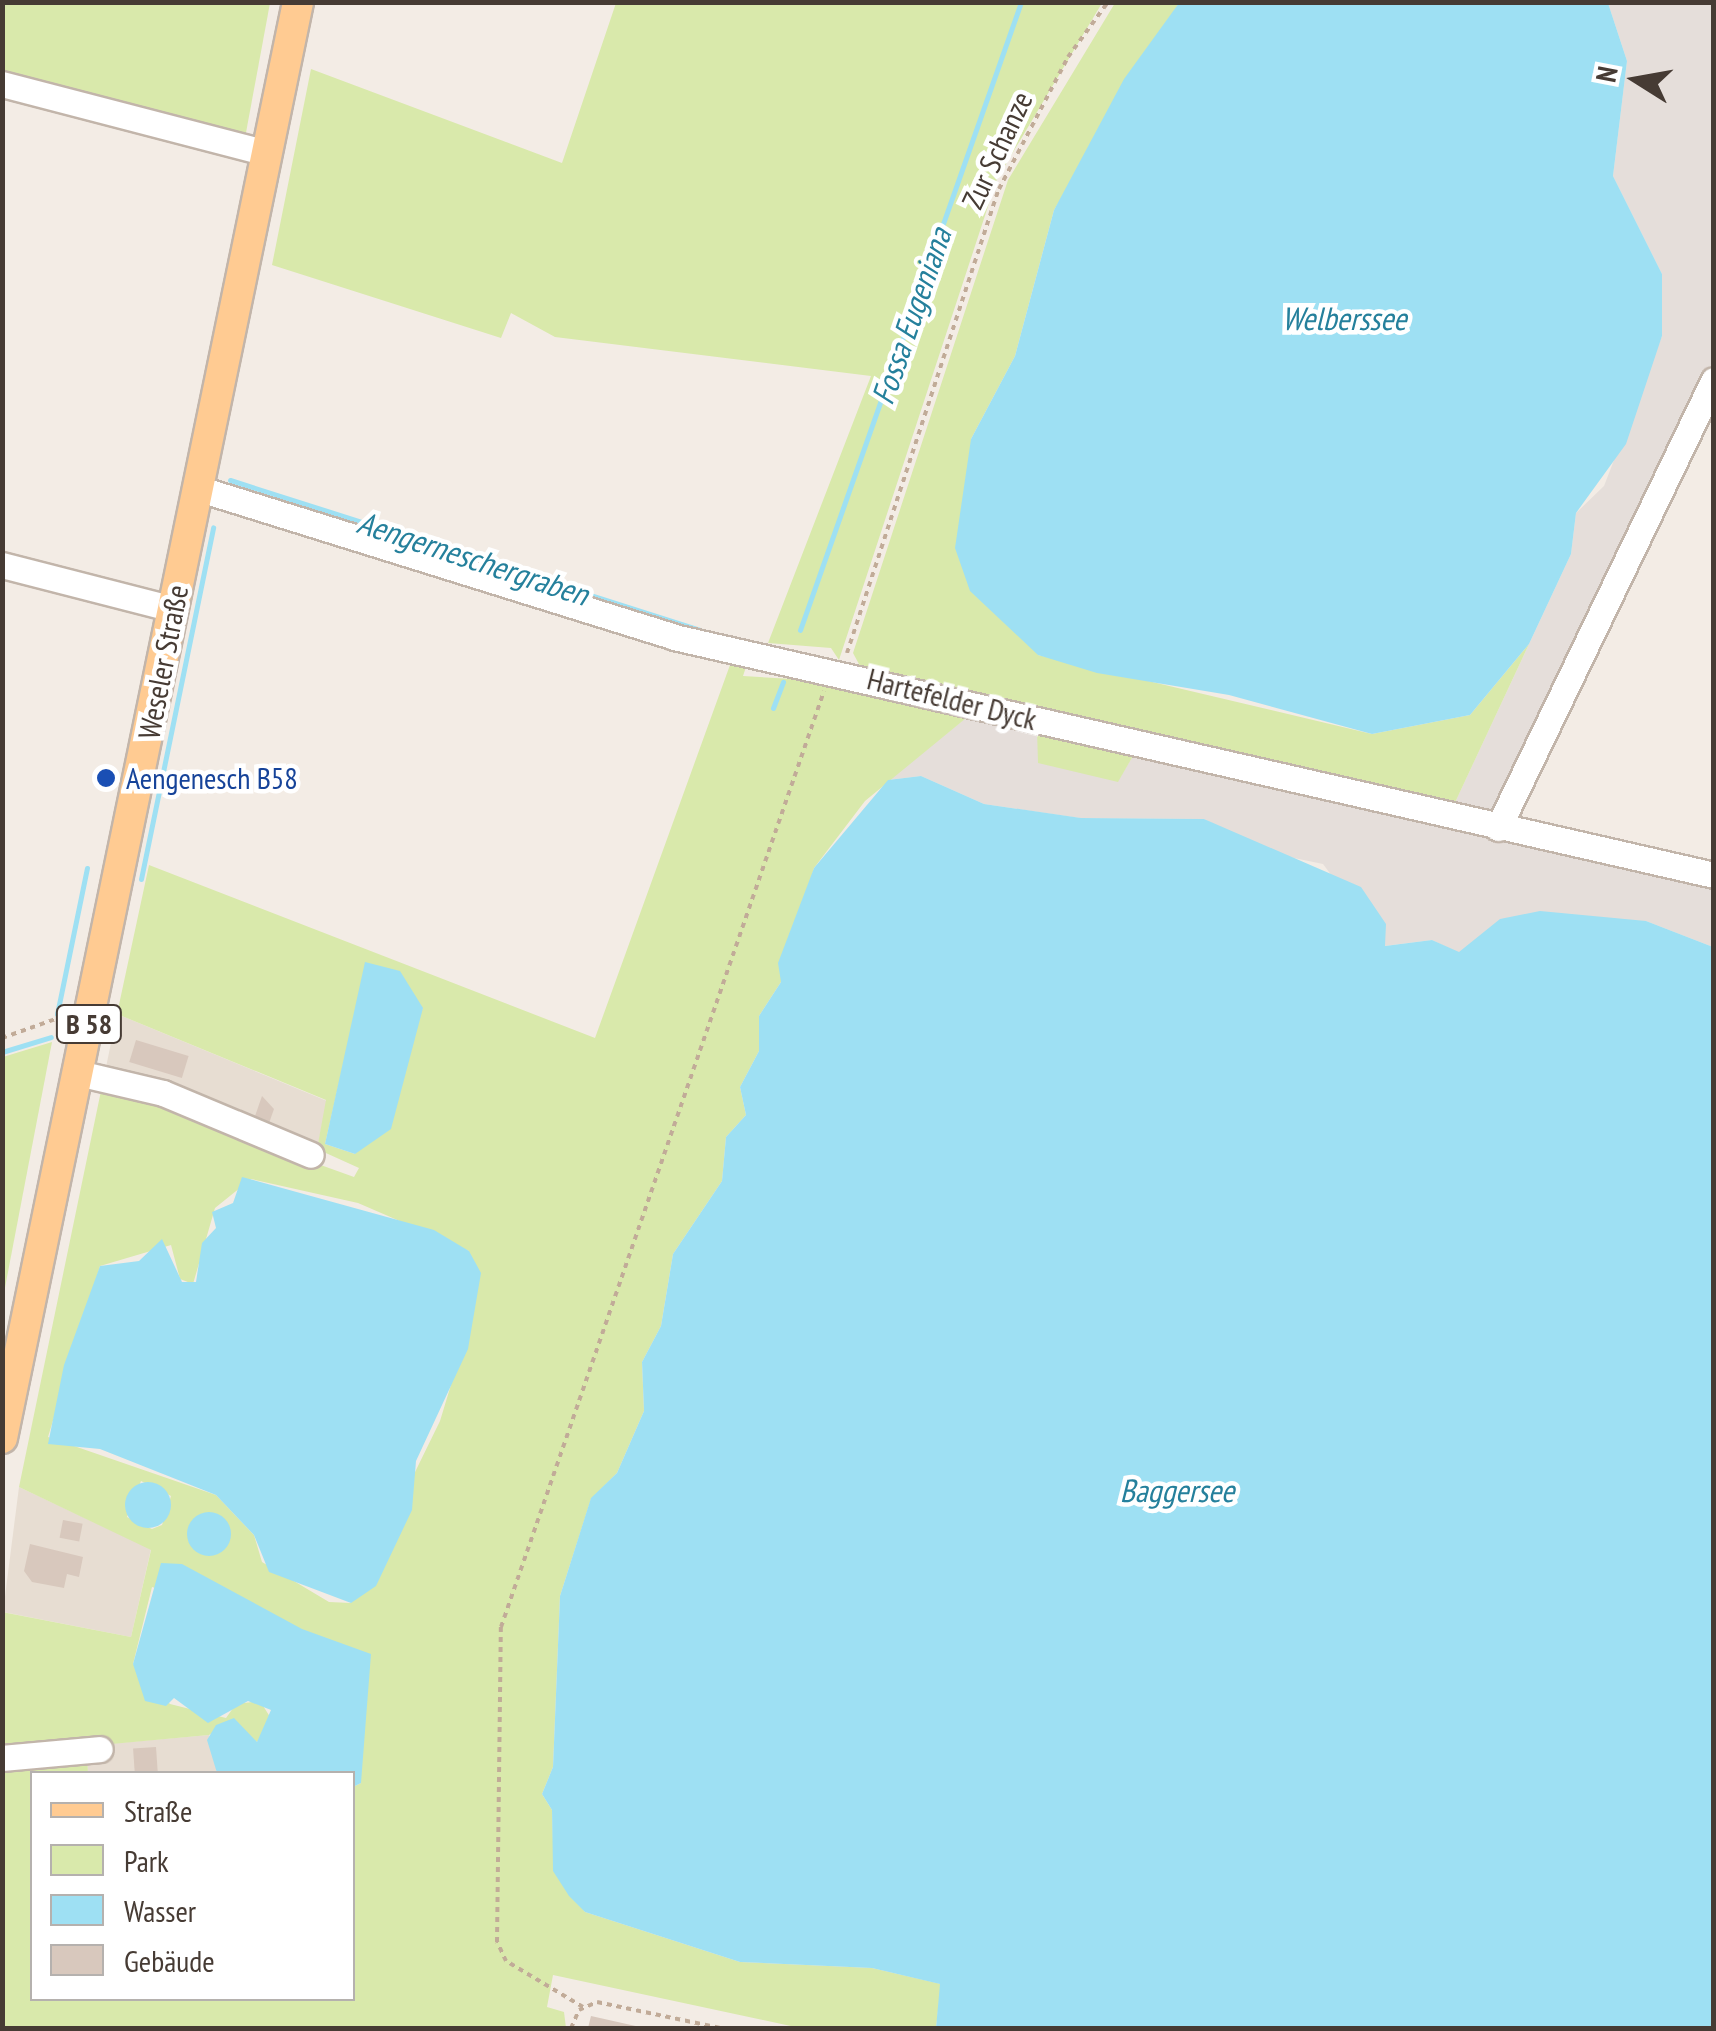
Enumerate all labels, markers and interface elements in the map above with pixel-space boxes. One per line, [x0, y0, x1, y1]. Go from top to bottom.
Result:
north arrow [1586, 30, 1686, 130]
text: N [1586, 63, 1626, 85]
street label: Zur Schanze [954, 86, 1040, 214]
water label: Fossa Eugeniana [863, 223, 959, 409]
water label: Welberssee [1282, 299, 1406, 337]
water label: Aengerneschergraben [353, 503, 593, 613]
street label: Weseler Straße [130, 582, 196, 742]
street label: Hartefelder Dyck [864, 661, 1040, 737]
place label: Aengenesch B58 [126, 760, 298, 796]
marker: Aengenesch B58 [95, 767, 117, 789]
road number: B 58 [54, 1001, 124, 1047]
water label: Baggersee [1120, 1471, 1234, 1509]
legend [30, 1771, 355, 2001]
text: Straße [124, 1791, 192, 1830]
text: Park [124, 1841, 169, 1880]
text: Wasser [124, 1891, 196, 1930]
text: Gebäude [124, 1941, 215, 1980]

